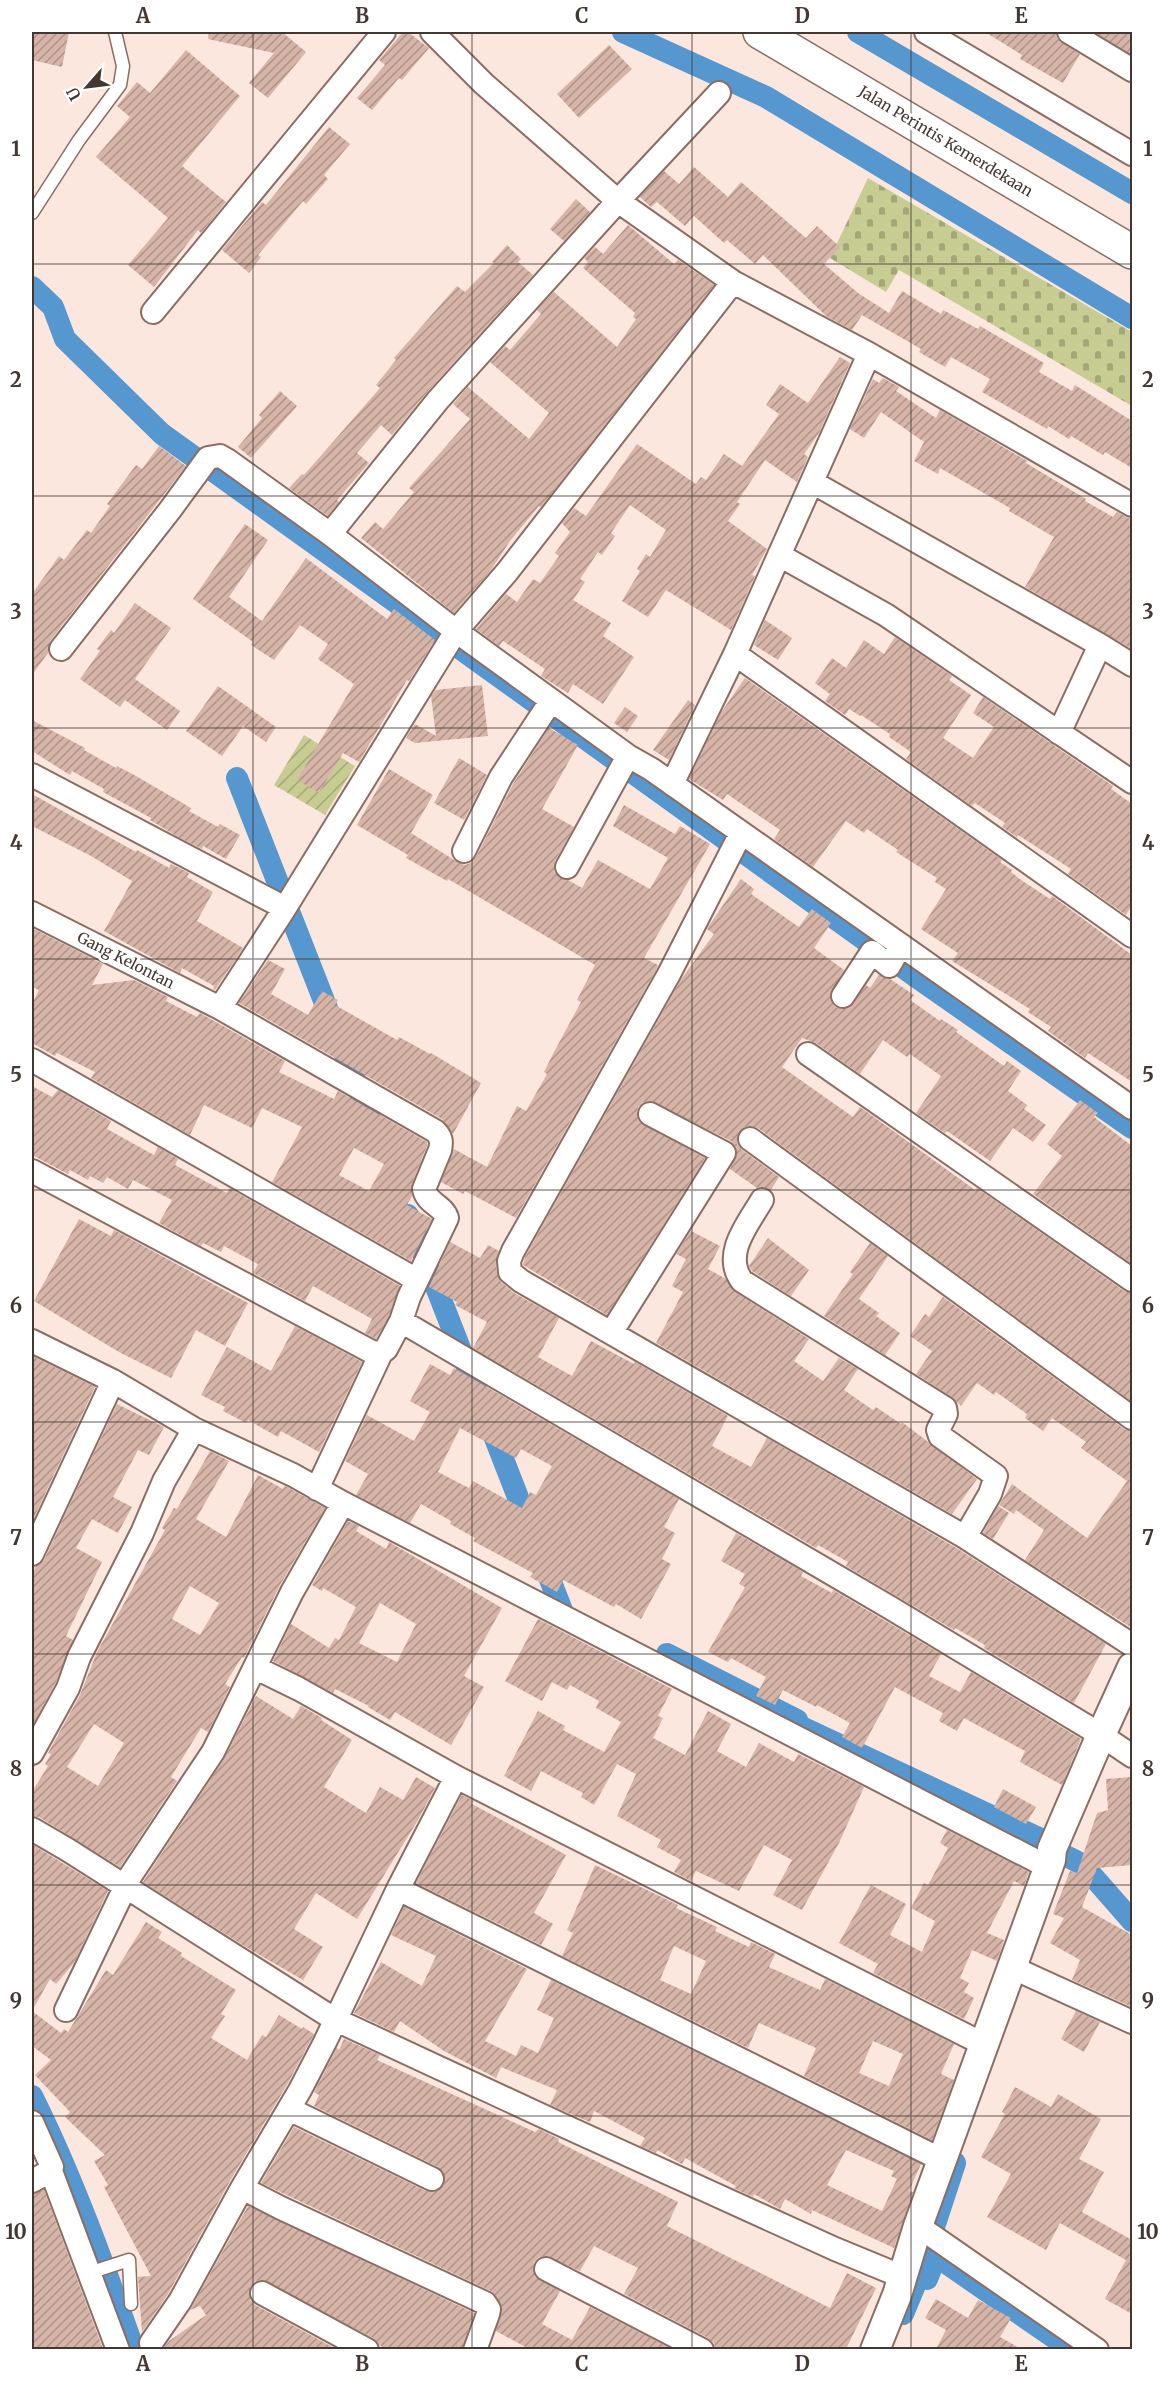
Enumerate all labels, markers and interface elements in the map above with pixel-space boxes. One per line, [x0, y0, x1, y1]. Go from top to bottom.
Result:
text: A [135, 3, 151, 28]
text: B [355, 3, 369, 28]
text: C [575, 3, 589, 28]
text: D [794, 3, 810, 28]
text: E [1014, 3, 1028, 28]
north arrow [57, 57, 117, 117]
street label: Jalan Perintis Kemerdekaan [855, 81, 1036, 201]
text: U [62, 84, 85, 104]
text: 1 [11, 136, 21, 161]
text: 1 [1143, 136, 1153, 161]
text: 2 [10, 367, 22, 392]
text: 2 [1142, 367, 1154, 392]
text: 3 [10, 599, 22, 624]
text: 3 [1142, 599, 1154, 624]
text: 4 [10, 830, 23, 855]
text: 4 [1142, 830, 1155, 855]
street label: Gang Kelontan [74, 927, 178, 993]
text: 5 [10, 1062, 22, 1087]
text: 5 [1142, 1062, 1154, 1087]
text: 6 [10, 1293, 22, 1318]
text: 6 [1142, 1293, 1154, 1318]
text: 7 [10, 1525, 22, 1550]
text: 7 [1142, 1525, 1154, 1550]
text: 8 [10, 1756, 22, 1781]
text: 8 [1142, 1756, 1154, 1781]
text: 9 [10, 1988, 22, 2013]
text: 9 [1142, 1988, 1154, 2013]
text: 10 [5, 2219, 27, 2244]
text: 10 [1137, 2219, 1159, 2244]
text: A [135, 2351, 151, 2376]
text: B [355, 2351, 369, 2376]
text: C [575, 2351, 589, 2376]
text: D [794, 2351, 810, 2376]
text: E [1014, 2351, 1028, 2376]

